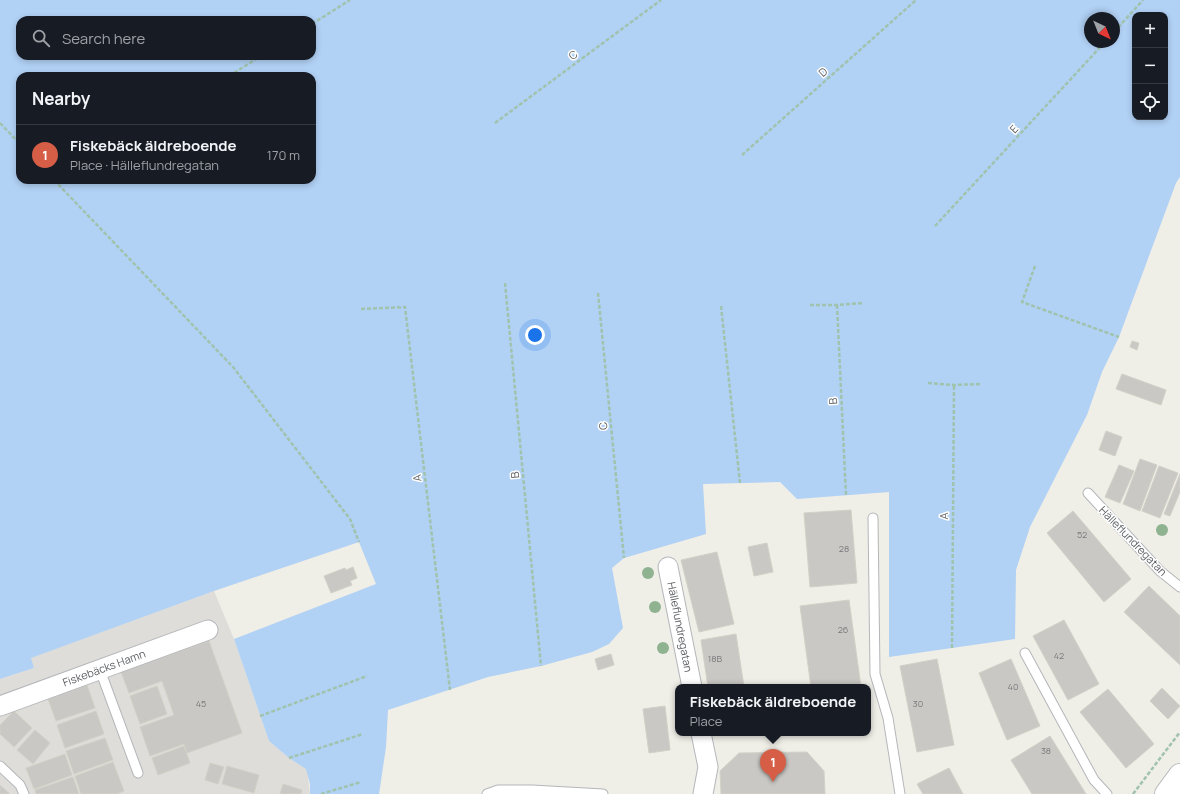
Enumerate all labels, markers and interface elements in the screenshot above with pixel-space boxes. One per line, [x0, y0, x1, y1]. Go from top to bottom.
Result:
north arrow [1084, 12, 1120, 48]
map controls [1132, 12, 1168, 120]
button: + [1132, 12, 1168, 48]
search box [16, 16, 316, 60]
icon: search [30, 27, 52, 49]
text: Search here [62, 28, 145, 49]
street label: C [565, 46, 580, 63]
button: − [1132, 48, 1168, 84]
street label: D [815, 64, 830, 80]
button: locate [1132, 84, 1168, 120]
text: Nearby [32, 87, 90, 110]
street label: E [1006, 121, 1021, 136]
text: Fiskebäck äldreboende [70, 135, 237, 156]
text: 1 [42, 146, 48, 164]
text: 170 m [267, 146, 300, 164]
text: Place · Hälleflundregatan [70, 156, 219, 174]
your location [525, 325, 545, 345]
street label: B [825, 397, 840, 405]
street label: C [595, 421, 610, 431]
street label: B [507, 471, 522, 479]
street label: A [409, 474, 424, 482]
street label: Hälleflundregatan [1096, 502, 1171, 579]
street label: A [936, 512, 951, 519]
house number: 52 [1077, 528, 1087, 541]
house number: 28 [839, 542, 849, 555]
street label: Hälleflundregatan [664, 581, 697, 673]
house number: 26 [838, 623, 849, 636]
street label: Fiskebäcks Hamn [60, 646, 147, 689]
house number: 42 [1054, 649, 1064, 662]
house number: 18B [708, 652, 723, 665]
house number: 40 [1008, 680, 1018, 693]
popup [675, 684, 871, 736]
text: Fiskebäck äldreboende [690, 691, 856, 712]
house number: 45 [196, 697, 206, 710]
house number: 30 [913, 697, 923, 710]
text: Place [690, 712, 722, 730]
house number: 38 [1041, 744, 1051, 757]
pin: 1 [760, 749, 786, 782]

